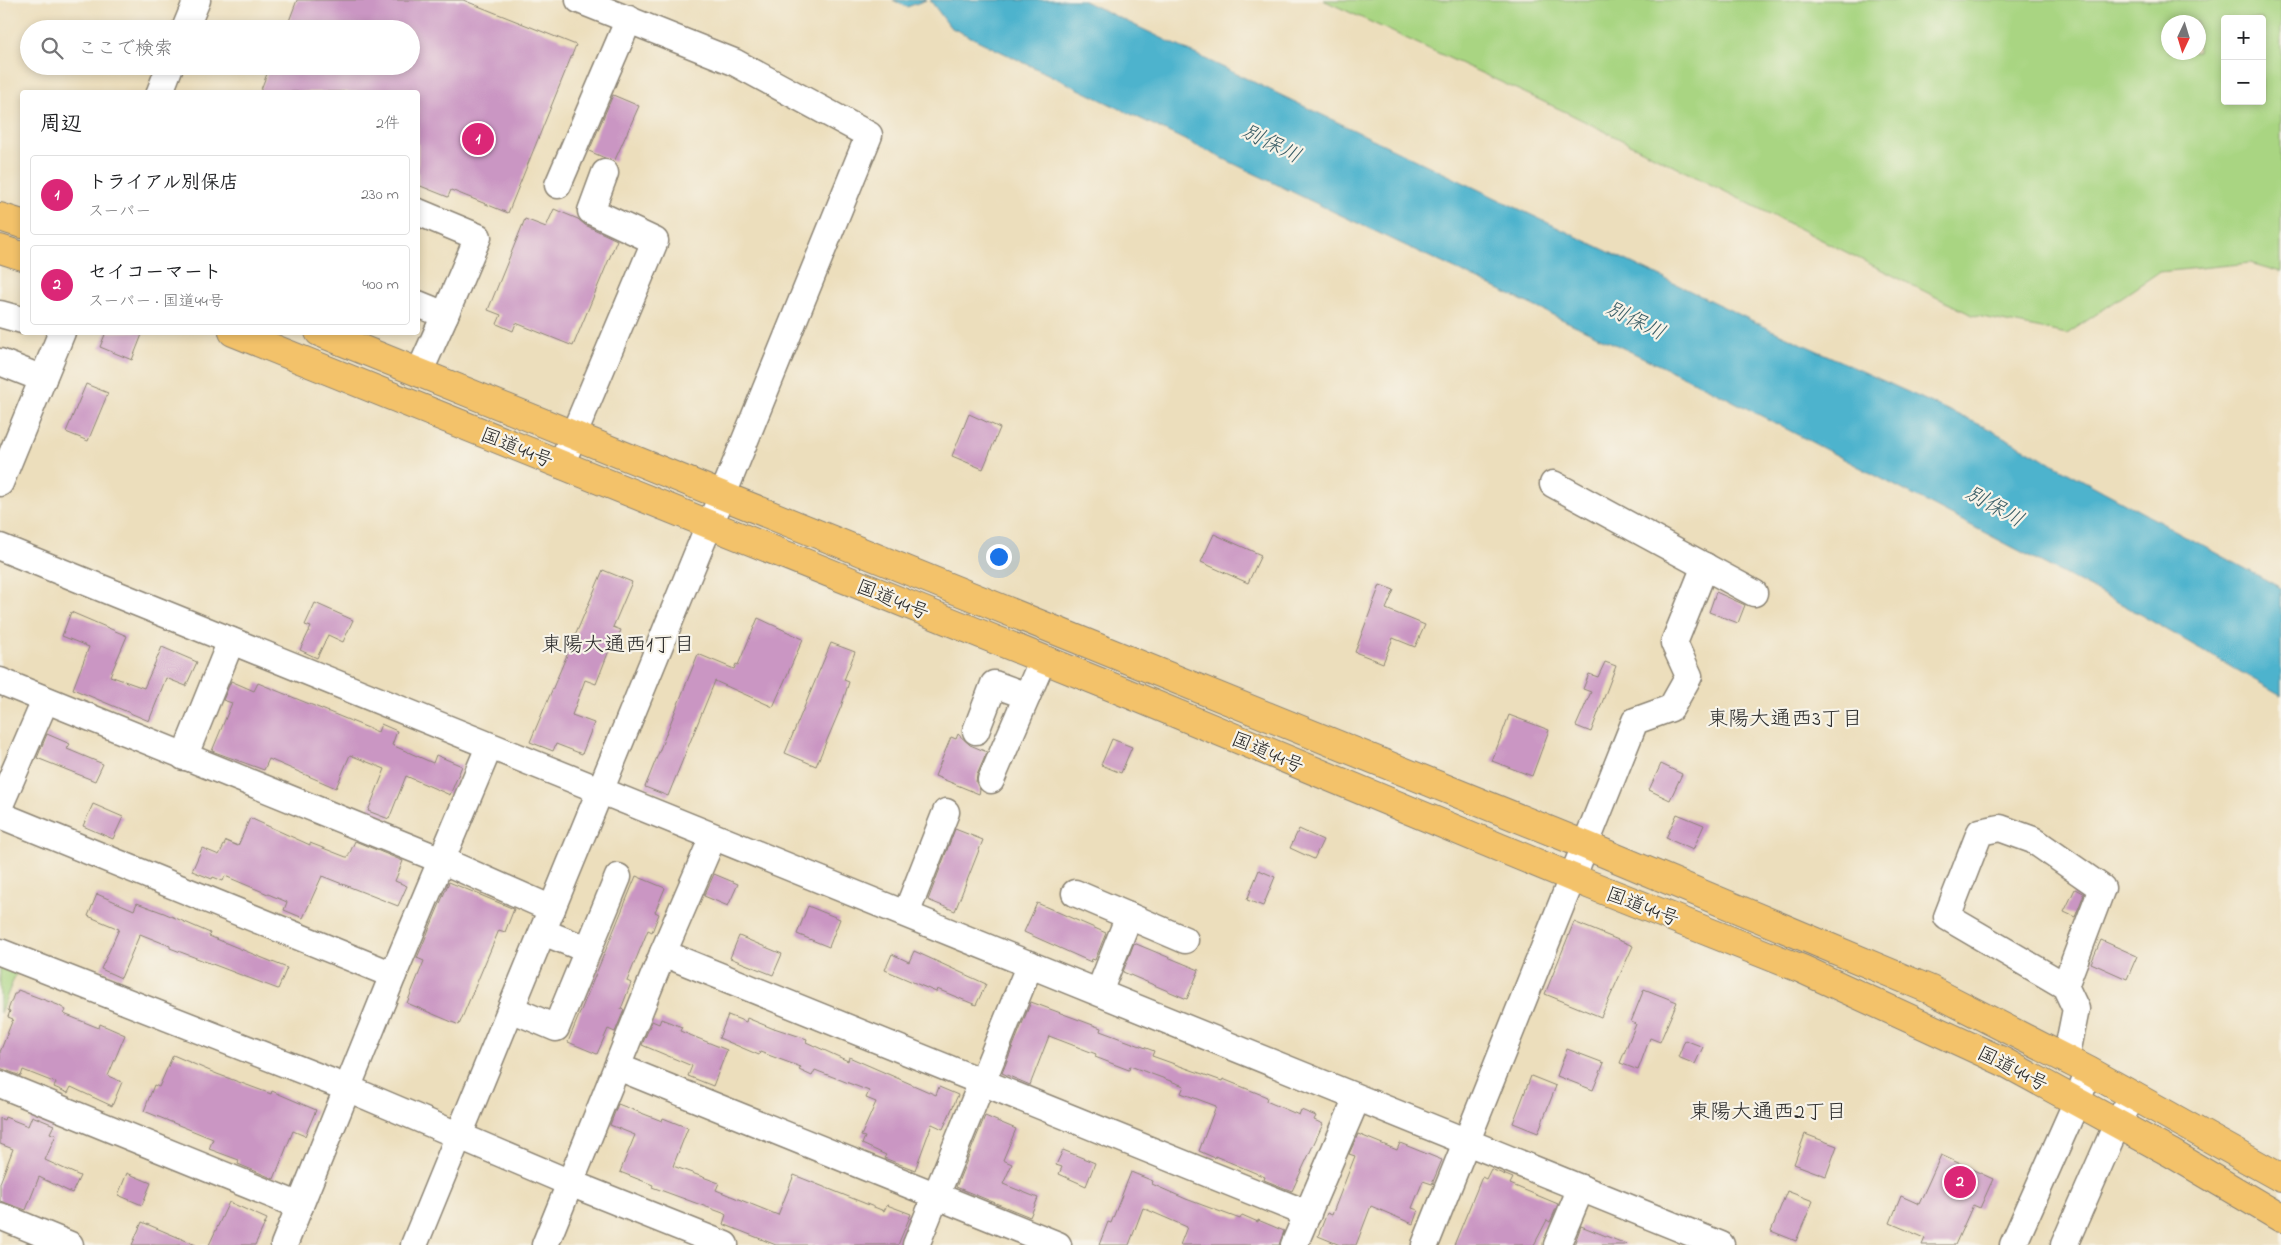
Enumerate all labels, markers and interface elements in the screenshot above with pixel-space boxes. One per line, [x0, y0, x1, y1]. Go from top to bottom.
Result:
north arrow [2161, 15, 2206, 60]
map controls [2221, 15, 2266, 105]
button: + [2221, 15, 2266, 60]
search box [20, 20, 420, 75]
icon: search [38, 34, 66, 62]
text: ここで検索 [78, 36, 173, 63]
button: − [2221, 60, 2266, 105]
text: 周辺 [40, 110, 82, 140]
text: 2件 [376, 112, 400, 136]
water label: 別保川 [1236, 118, 1306, 172]
pin: 1 [462, 120, 494, 158]
text: トライアル別保店 [88, 170, 238, 197]
text: 1 [54, 183, 60, 207]
text: 230 m [361, 183, 399, 207]
text: スーパー [88, 200, 151, 224]
text: セイコーマート [88, 260, 222, 287]
text: 2 [53, 273, 61, 297]
text: 400 m [362, 273, 399, 297]
text: スーパー · 国道44号 [88, 290, 224, 314]
water label: 別保川 [1600, 295, 1670, 349]
street label: 国道44号 [475, 422, 557, 477]
water label: 別保川 [1959, 479, 2029, 536]
your location [986, 544, 1012, 570]
street label: 国道44号 [851, 574, 933, 629]
district label: 東陽大通西1丁目 [541, 631, 695, 661]
district label: 東陽大通西3丁目 [1707, 705, 1863, 735]
street label: 国道44号 [1226, 726, 1308, 783]
street label: 国道44号 [1601, 881, 1683, 936]
street label: 国道44号 [1971, 1040, 2053, 1101]
district label: 東陽大通西2丁目 [1689, 1098, 1847, 1128]
pin: 2 [1944, 1163, 1976, 1201]

